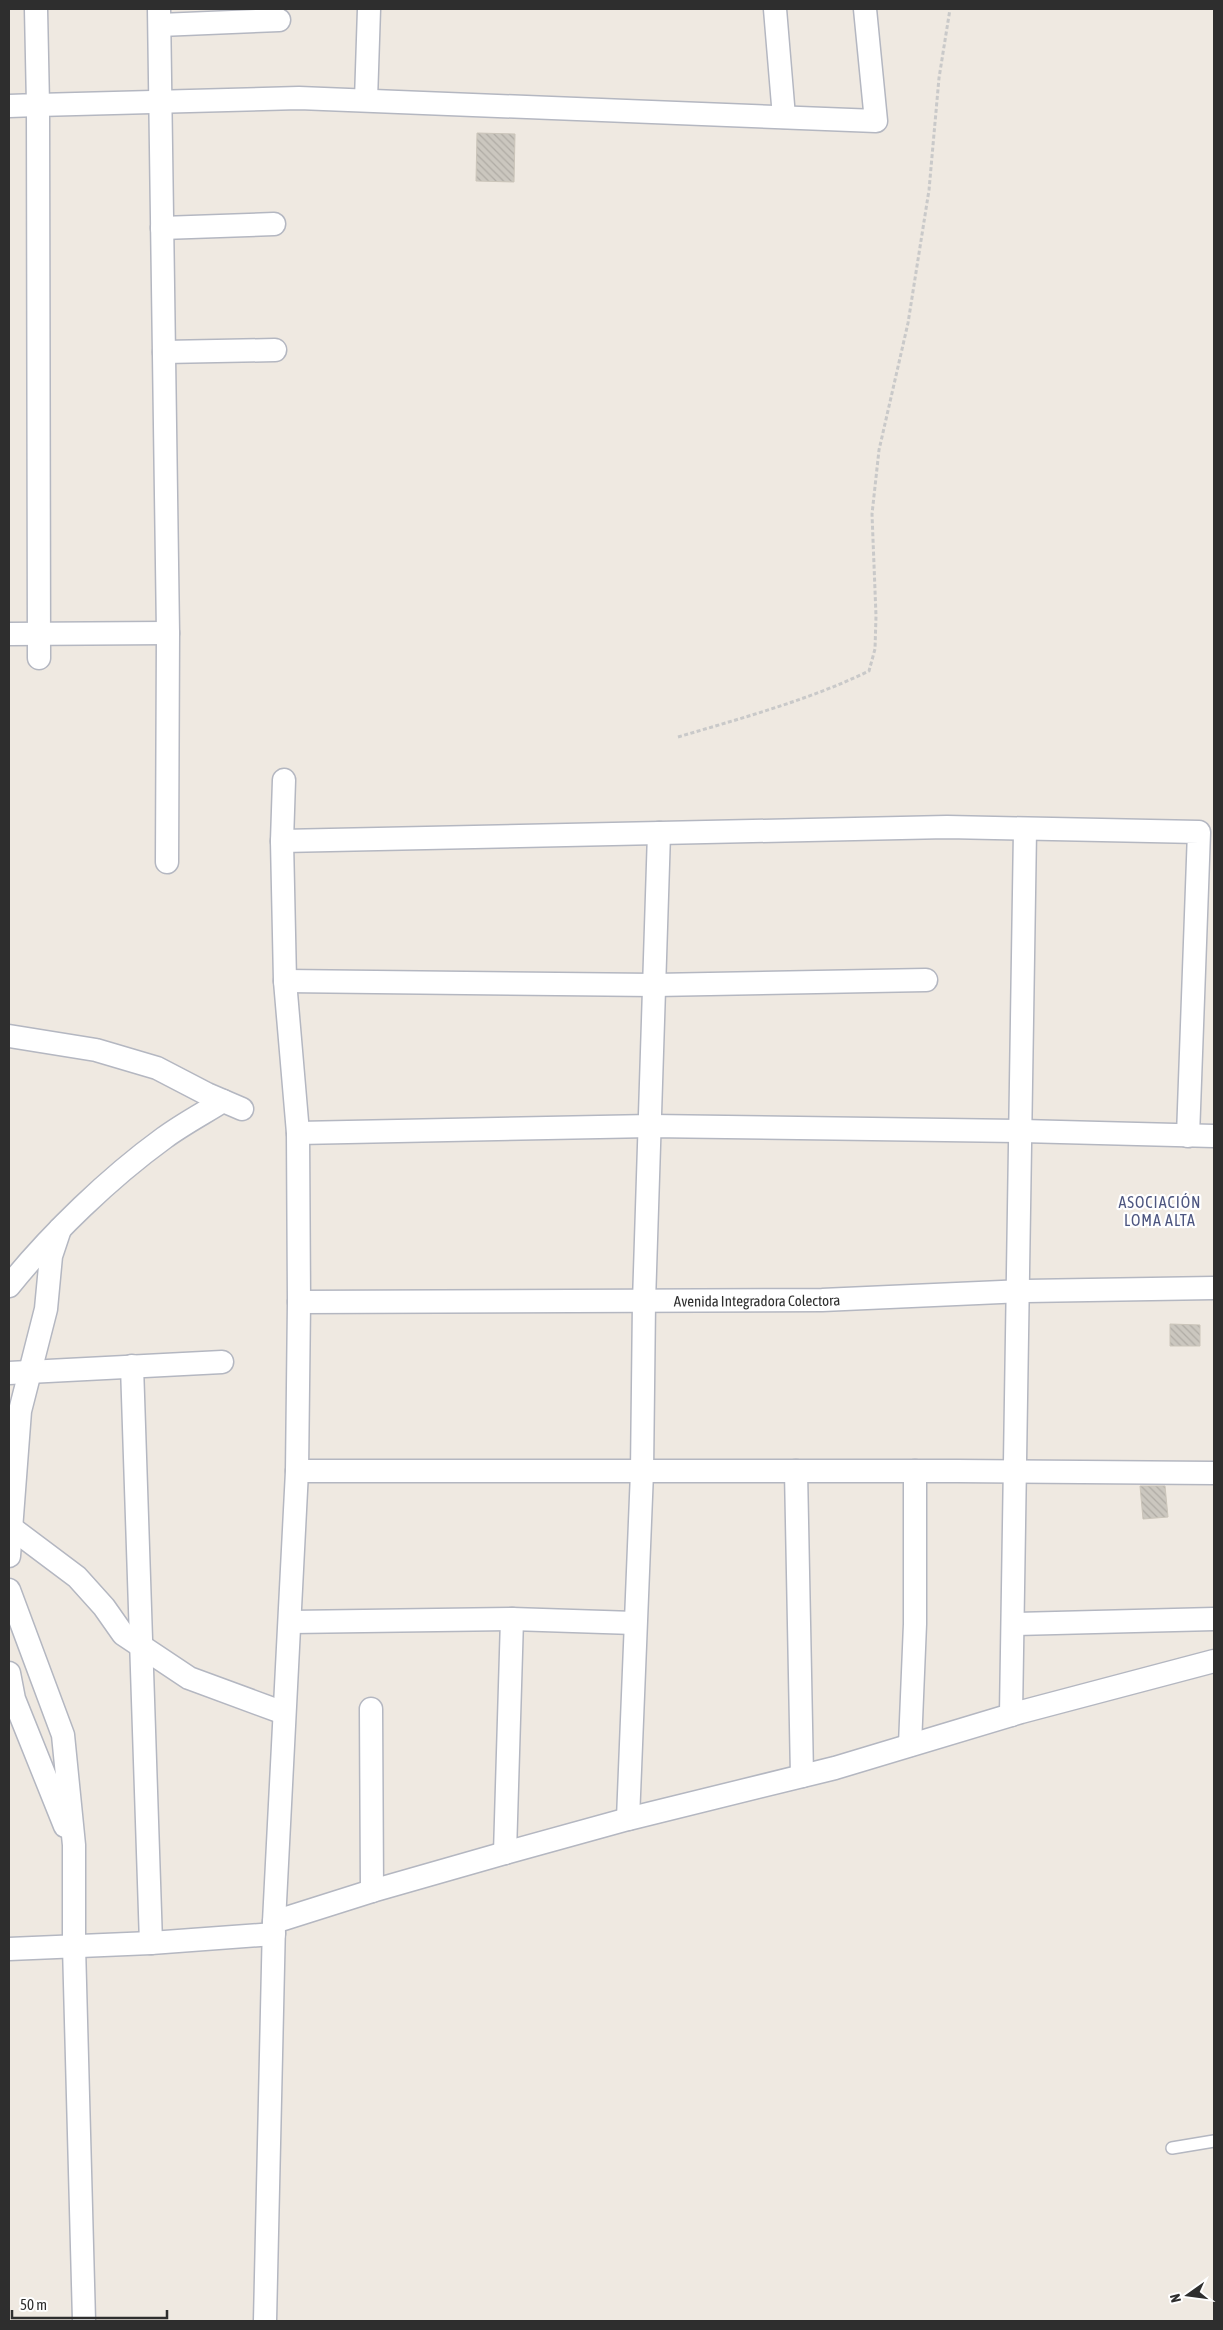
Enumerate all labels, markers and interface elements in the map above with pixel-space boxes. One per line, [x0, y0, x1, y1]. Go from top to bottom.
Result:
district label: ASOCIACIÓN LOMA ALTA [1118, 1193, 1202, 1229]
street label: Avenida Integradora Colectora [674, 1291, 841, 1309]
north arrow [1163, 2270, 1213, 2320]
scale bar [12, 2288, 168, 2320]
text: N [1167, 2292, 1184, 2304]
text: 50 m [20, 2296, 47, 2313]

